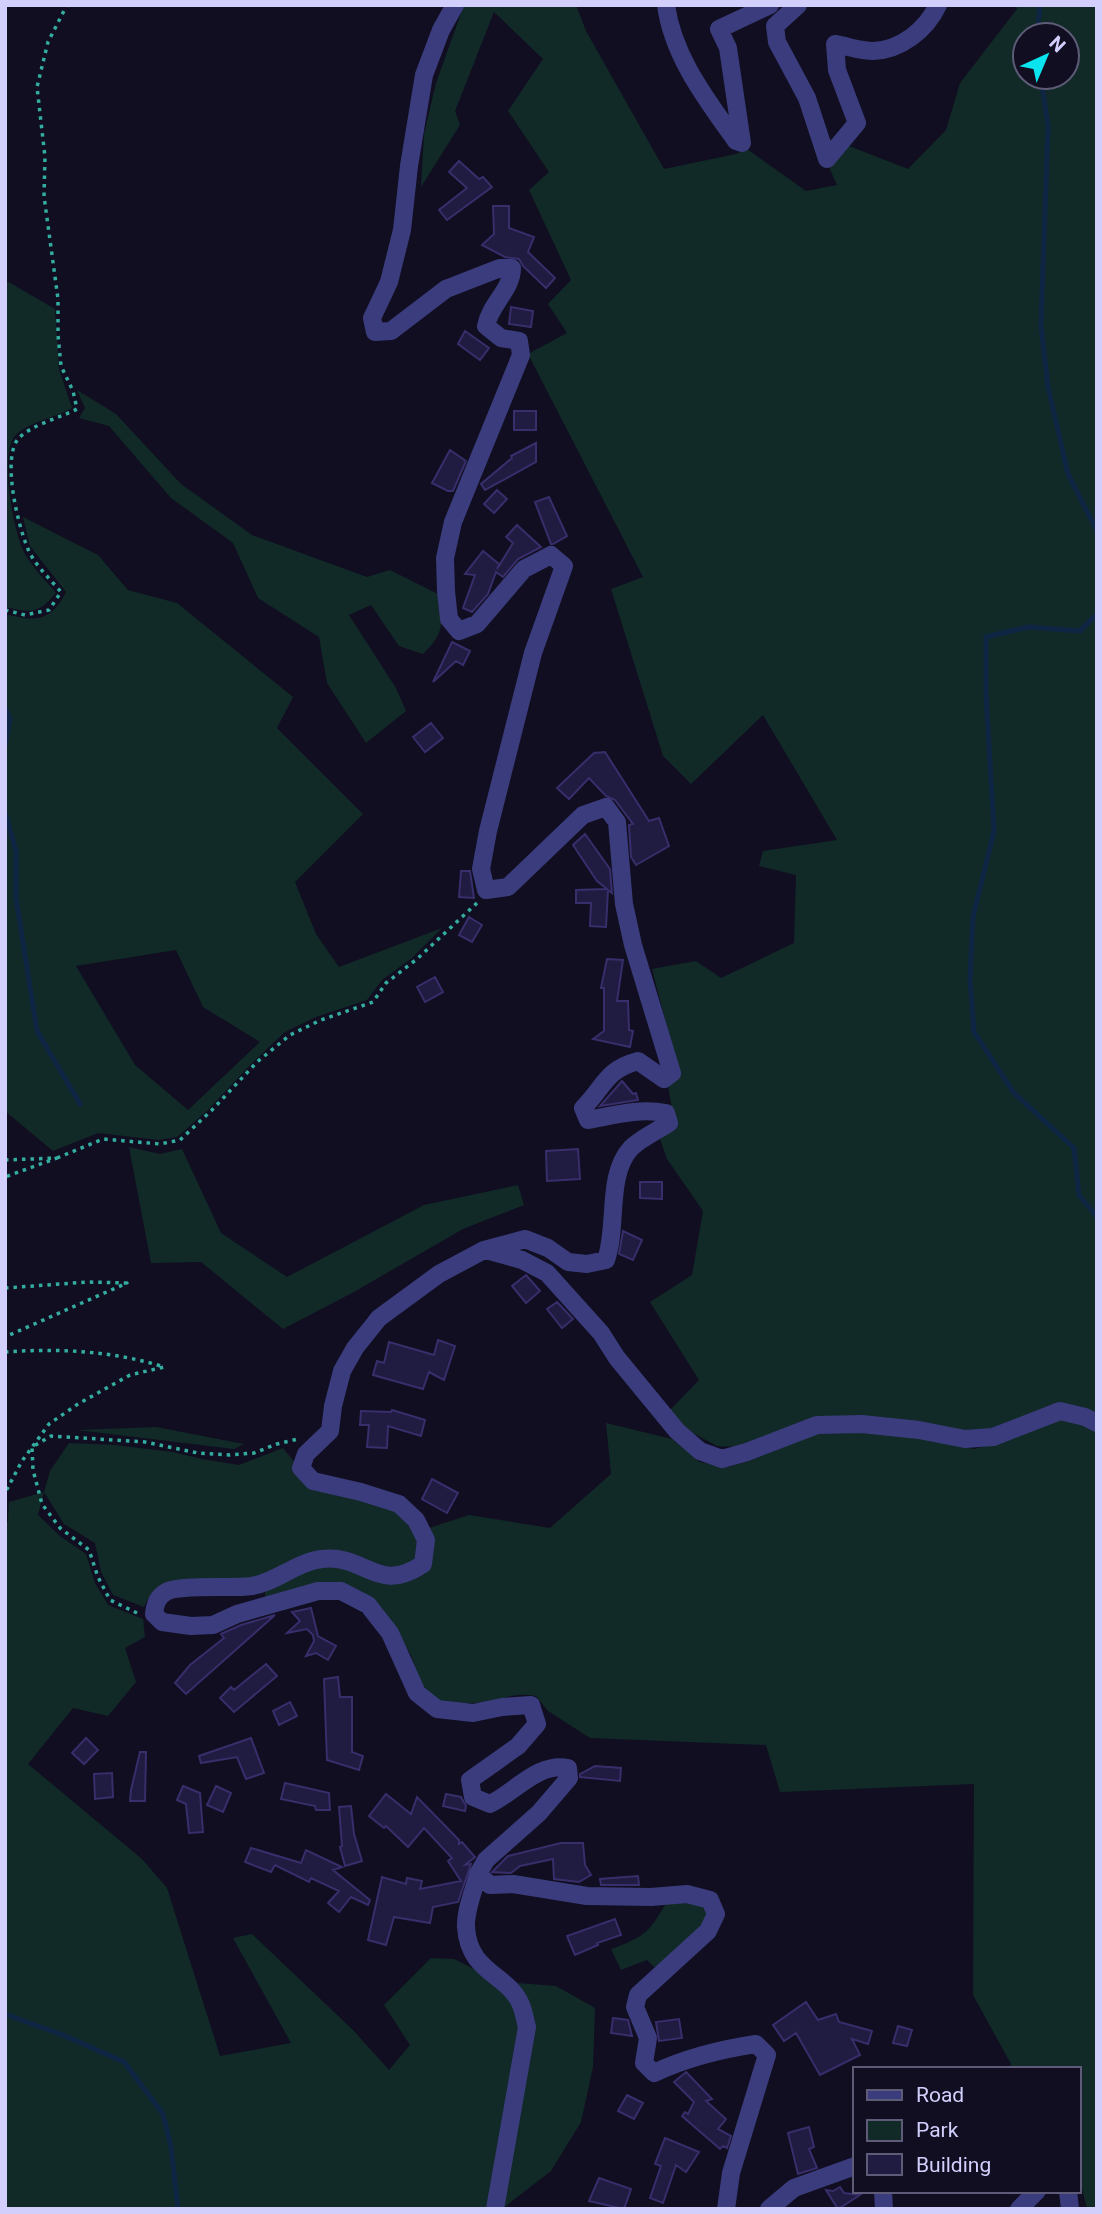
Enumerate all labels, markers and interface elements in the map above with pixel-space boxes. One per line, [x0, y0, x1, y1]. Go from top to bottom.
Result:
north arrow [1011, 21, 1081, 91]
text: N [1045, 31, 1070, 57]
legend [853, 2067, 1081, 2193]
text: Road [916, 2083, 964, 2107]
text: Park [916, 2118, 959, 2142]
text: Building [916, 2153, 991, 2177]

